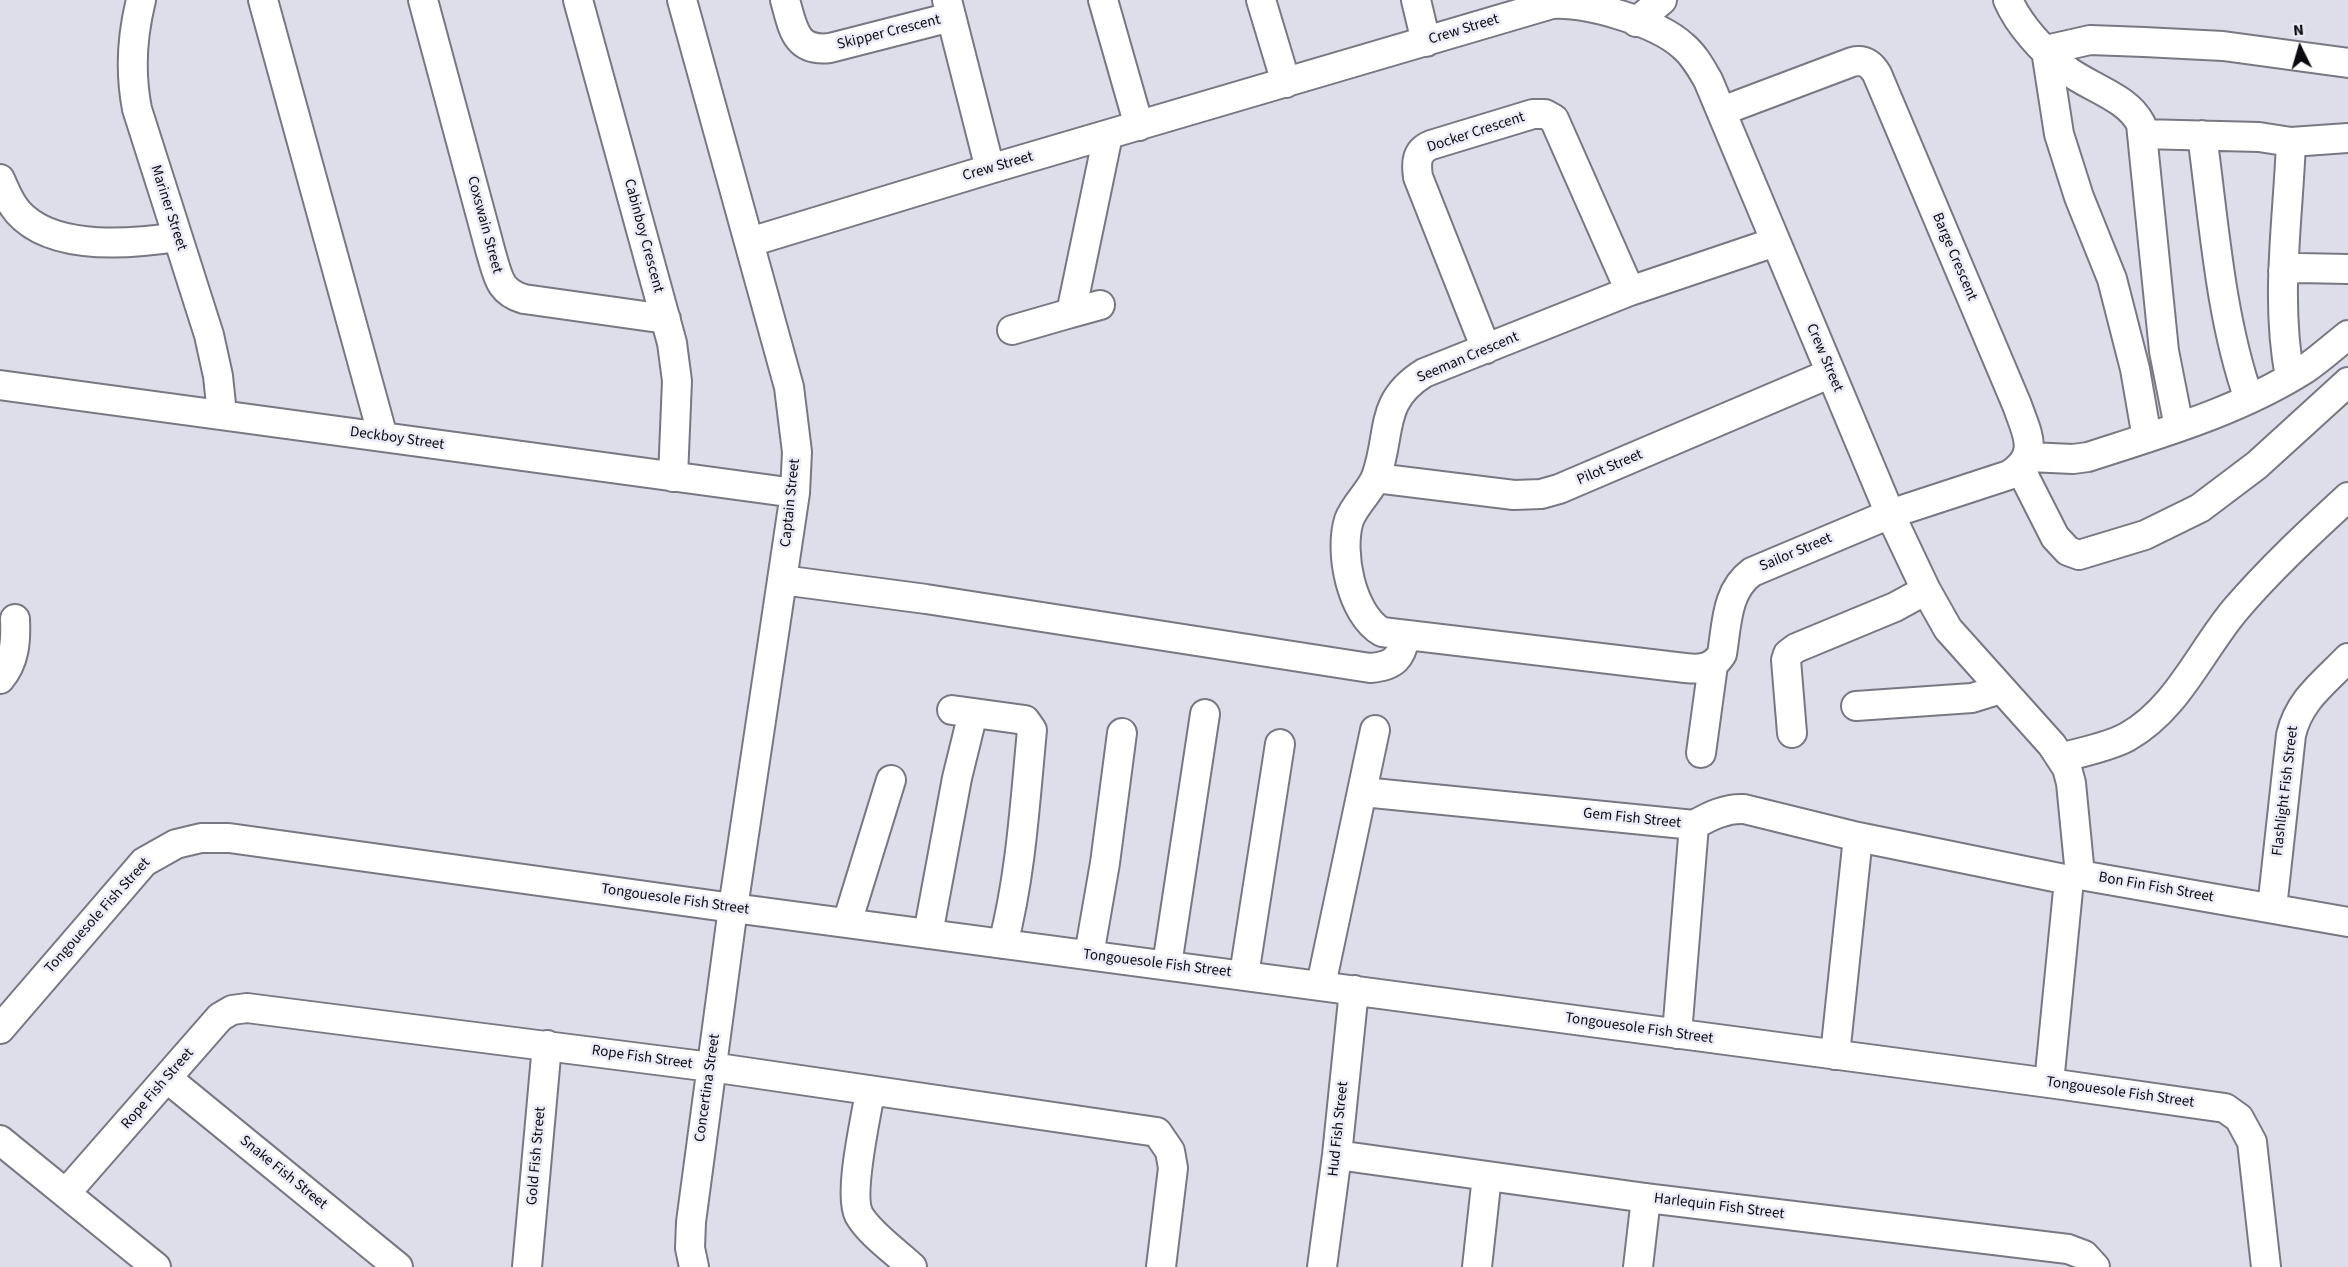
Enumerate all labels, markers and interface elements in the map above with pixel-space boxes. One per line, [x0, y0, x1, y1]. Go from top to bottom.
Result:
street label: Skipper Crescent [835, 11, 943, 55]
street label: Crew Street [1427, 11, 1501, 49]
north arrow [2270, 18, 2330, 78]
text: N [2292, 19, 2305, 41]
street label: Docker Crescent [1425, 109, 1527, 157]
street label: Crew Street [961, 148, 1035, 186]
street label: Mariner Street [146, 163, 190, 253]
street label: Coxswain Street [462, 174, 506, 276]
street label: Cabinboy Crescent [619, 177, 667, 295]
street label: Barge Crescent [1927, 210, 1981, 304]
street label: Crew Street [1802, 321, 1846, 395]
street label: Seeman Crescent [1414, 328, 1522, 388]
street label: Deckboy Street [349, 423, 445, 455]
street label: Pilot Street [1574, 446, 1646, 490]
street label: Captain Street [777, 458, 805, 548]
street label: Sailor Street [1757, 530, 1835, 576]
street label: Flashlight Fish Street [2269, 725, 2303, 857]
street label: Gem Fish Street [1582, 805, 1682, 833]
street label: Tongouesole Fish Street [41, 855, 155, 977]
street label: Bon Fin Fish Street [2097, 869, 2215, 907]
street label: Tongouesole Fish Street [600, 881, 750, 919]
street label: Tongouesole Fish Street [1082, 946, 1232, 982]
street label: Tongouesole Fish Street [1564, 1010, 1714, 1048]
street label: Concertina Street [691, 1033, 725, 1143]
street label: Rope Fish Street [591, 1042, 693, 1074]
street label: Rope Fish Street [118, 1045, 198, 1133]
street label: Tongouesole Fish Street [2045, 1074, 2195, 1112]
street label: Hud Fish Street [1325, 1081, 1353, 1177]
street label: Gold Fish Street [524, 1106, 550, 1206]
street label: Snake Fish Street [236, 1132, 330, 1214]
street label: Harlequin Fish Street [1653, 1190, 1785, 1224]

